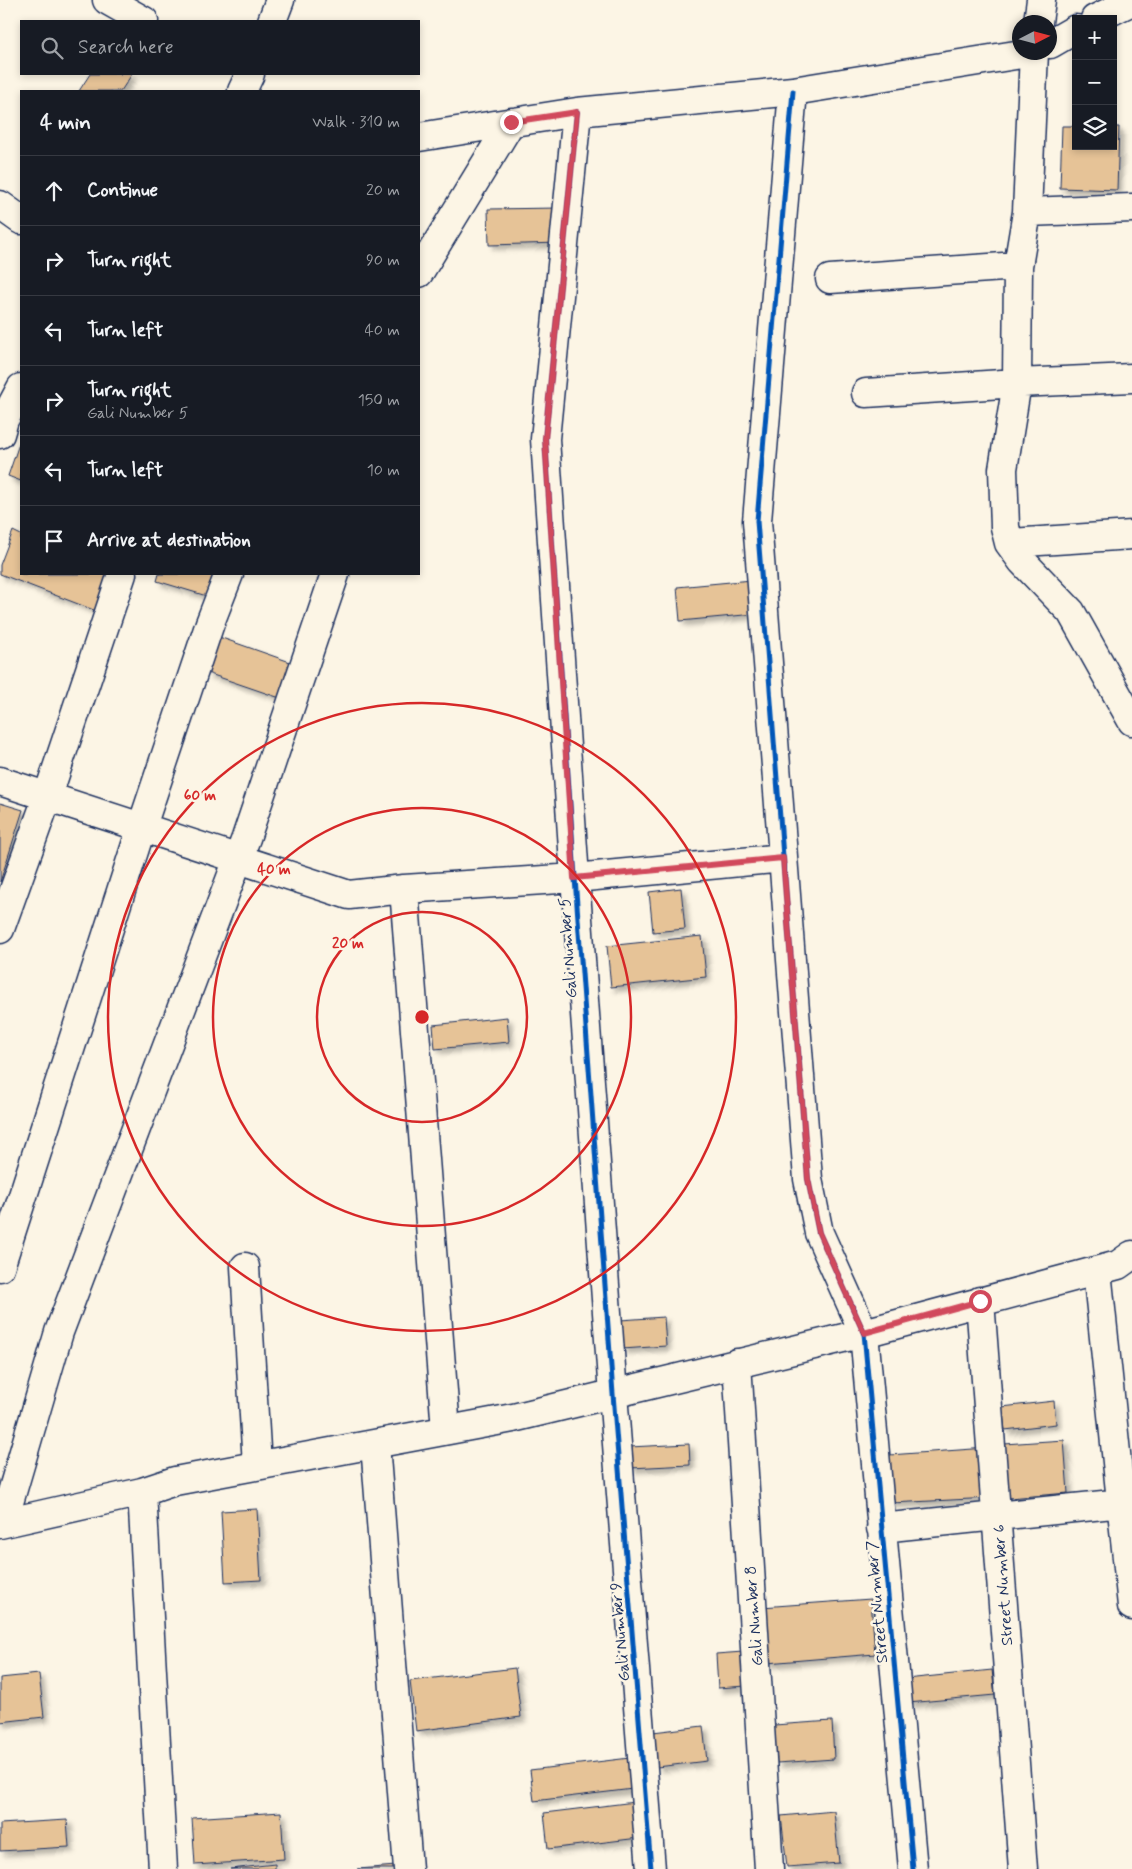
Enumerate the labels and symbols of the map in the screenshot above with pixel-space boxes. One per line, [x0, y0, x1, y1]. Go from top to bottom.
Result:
north arrow [1012, 15, 1057, 60]
route end [500, 111, 523, 134]
text: 60 m [184, 786, 216, 806]
text: 40 m [257, 860, 291, 880]
street label: Gali Number 5 [554, 897, 583, 999]
text: 20 m [332, 934, 364, 954]
centre of rings [413, 1008, 431, 1026]
route start [969, 1290, 992, 1313]
street label: Street Number 6 [989, 1524, 1018, 1646]
street label: Street Number 7 [862, 1539, 893, 1664]
street label: Gali Number 8 [741, 1565, 768, 1667]
street label: Gali Number 9 [606, 1581, 635, 1682]

